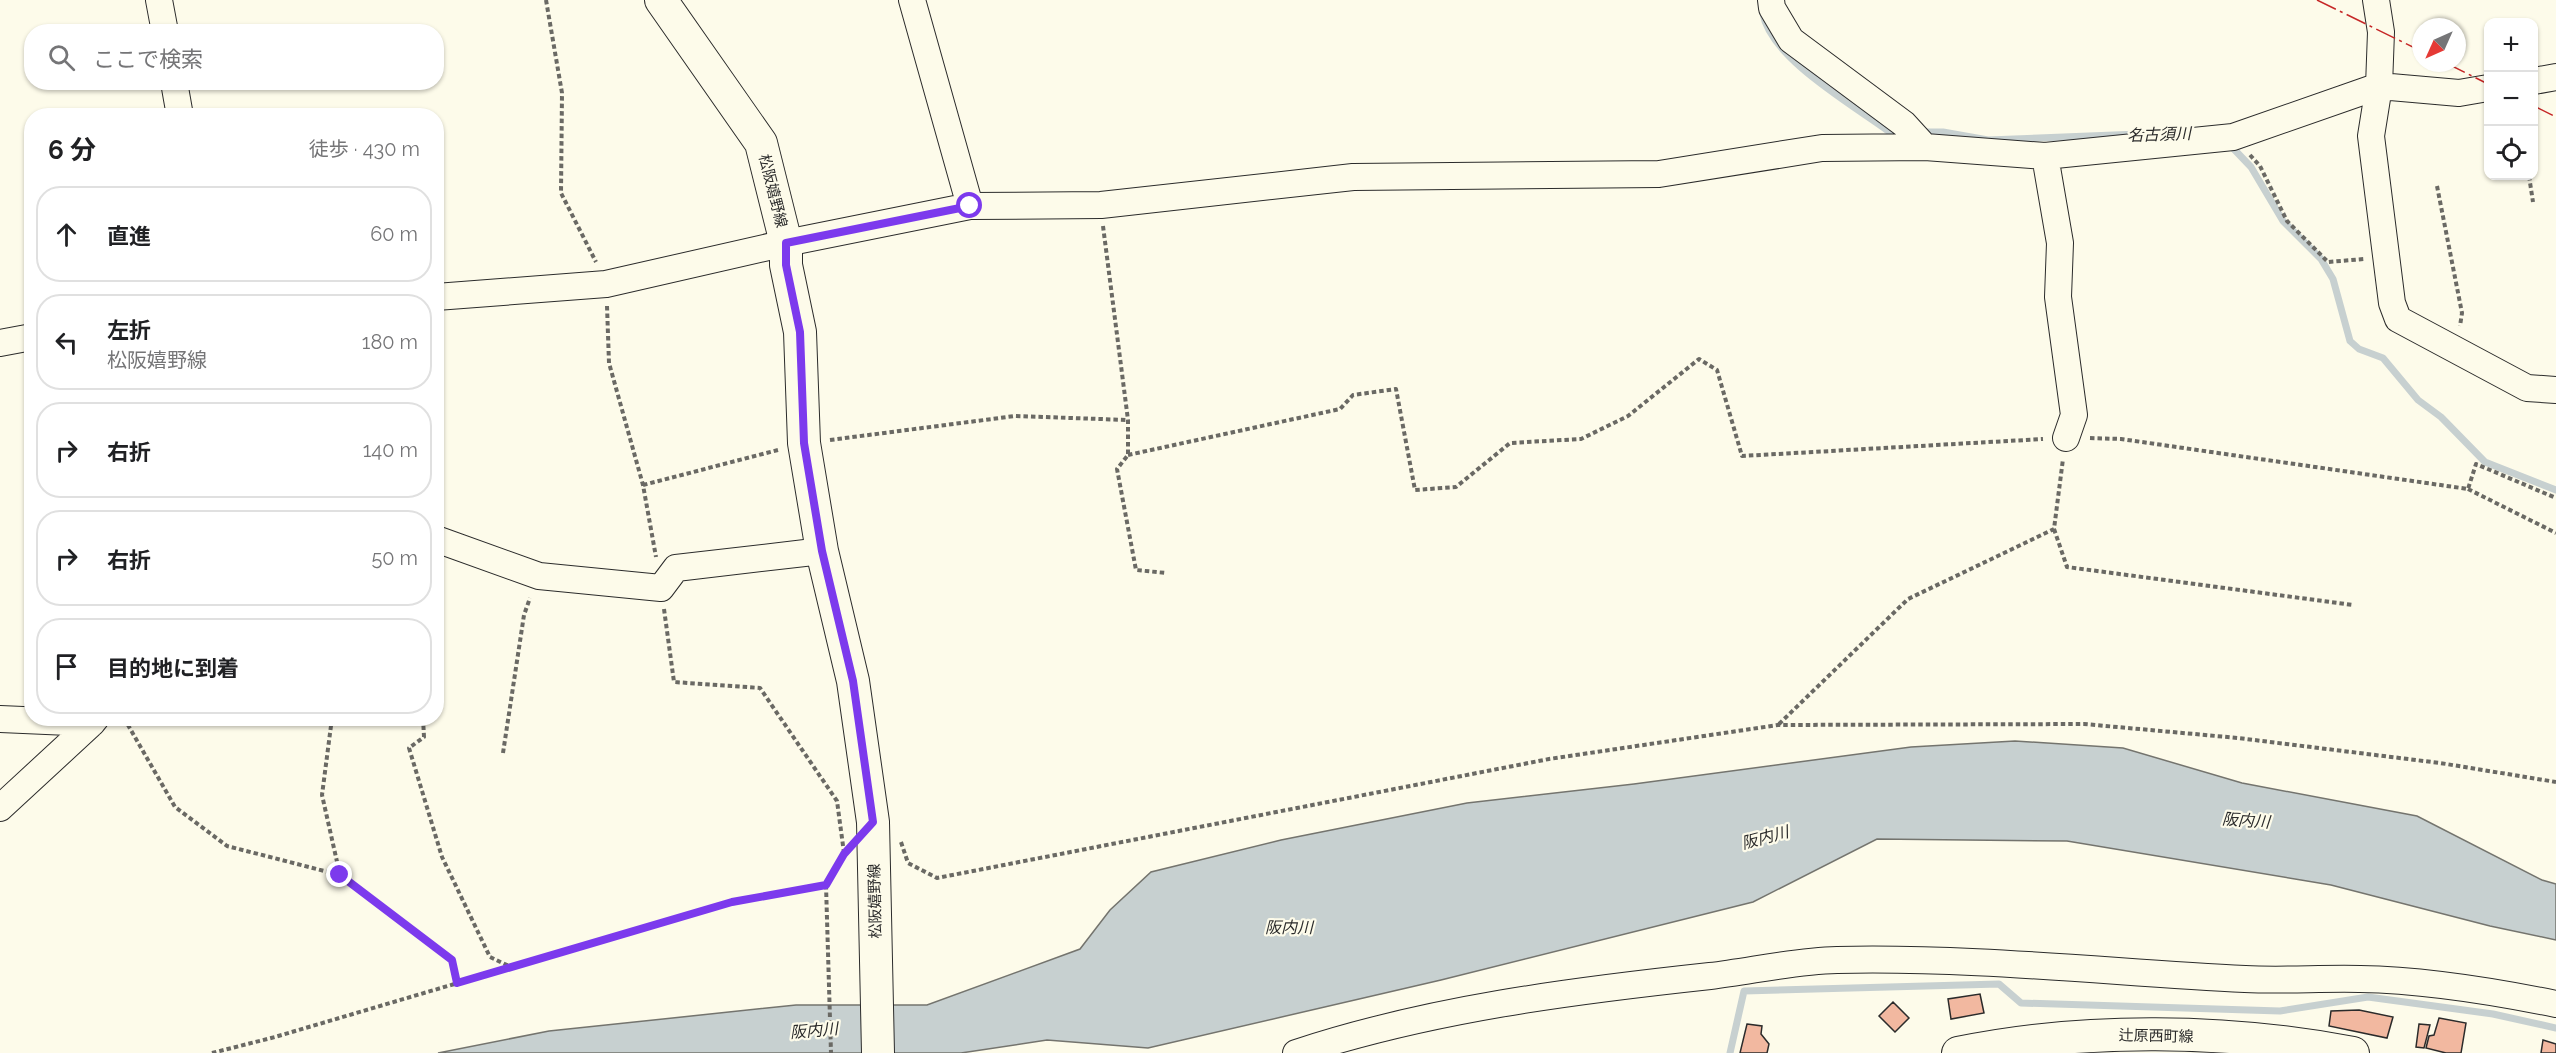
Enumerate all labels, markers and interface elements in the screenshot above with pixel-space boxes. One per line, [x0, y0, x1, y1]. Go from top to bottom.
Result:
north arrow [2412, 18, 2466, 72]
map controls [2484, 18, 2538, 180]
button: + [2484, 18, 2538, 72]
search box [24, 24, 444, 90]
icon: search [45, 41, 78, 74]
text: ここで検索 [93, 46, 203, 72]
button: − [2484, 72, 2538, 126]
water label: 名古須川 [2127, 124, 2193, 145]
button: locate [2484, 126, 2538, 180]
text: 6 分 [48, 135, 96, 165]
text: 徒歩 · 430 m [309, 137, 420, 161]
street label: 松阪嬉野線 [755, 152, 791, 230]
route start [956, 192, 982, 218]
icon: ahead [50, 218, 83, 251]
text: 60 m [370, 222, 418, 246]
text: 直進 [107, 223, 151, 249]
text: 左折 [107, 317, 151, 343]
icon: left [50, 326, 83, 359]
text: 180 m [362, 330, 418, 354]
text: 松阪嬉野線 [107, 348, 207, 372]
icon: right [50, 434, 83, 467]
text: 140 m [363, 438, 418, 462]
text: 右折 [107, 439, 151, 465]
icon: right [50, 542, 83, 575]
text: 50 m [371, 546, 418, 570]
text: 右折 [107, 547, 151, 573]
icon: arrive [50, 650, 83, 683]
text: 目的地に到着 [107, 655, 239, 681]
water label: 阪内川 [2221, 809, 2273, 832]
water label: 阪内川 [1739, 822, 1793, 853]
route end [326, 861, 352, 887]
street label: 松阪嬉野線 [865, 863, 885, 939]
water label: 阪内川 [1265, 918, 1315, 937]
water label: 阪内川 [789, 1019, 841, 1042]
street label: 辻原西町線 [2118, 1026, 2194, 1046]

